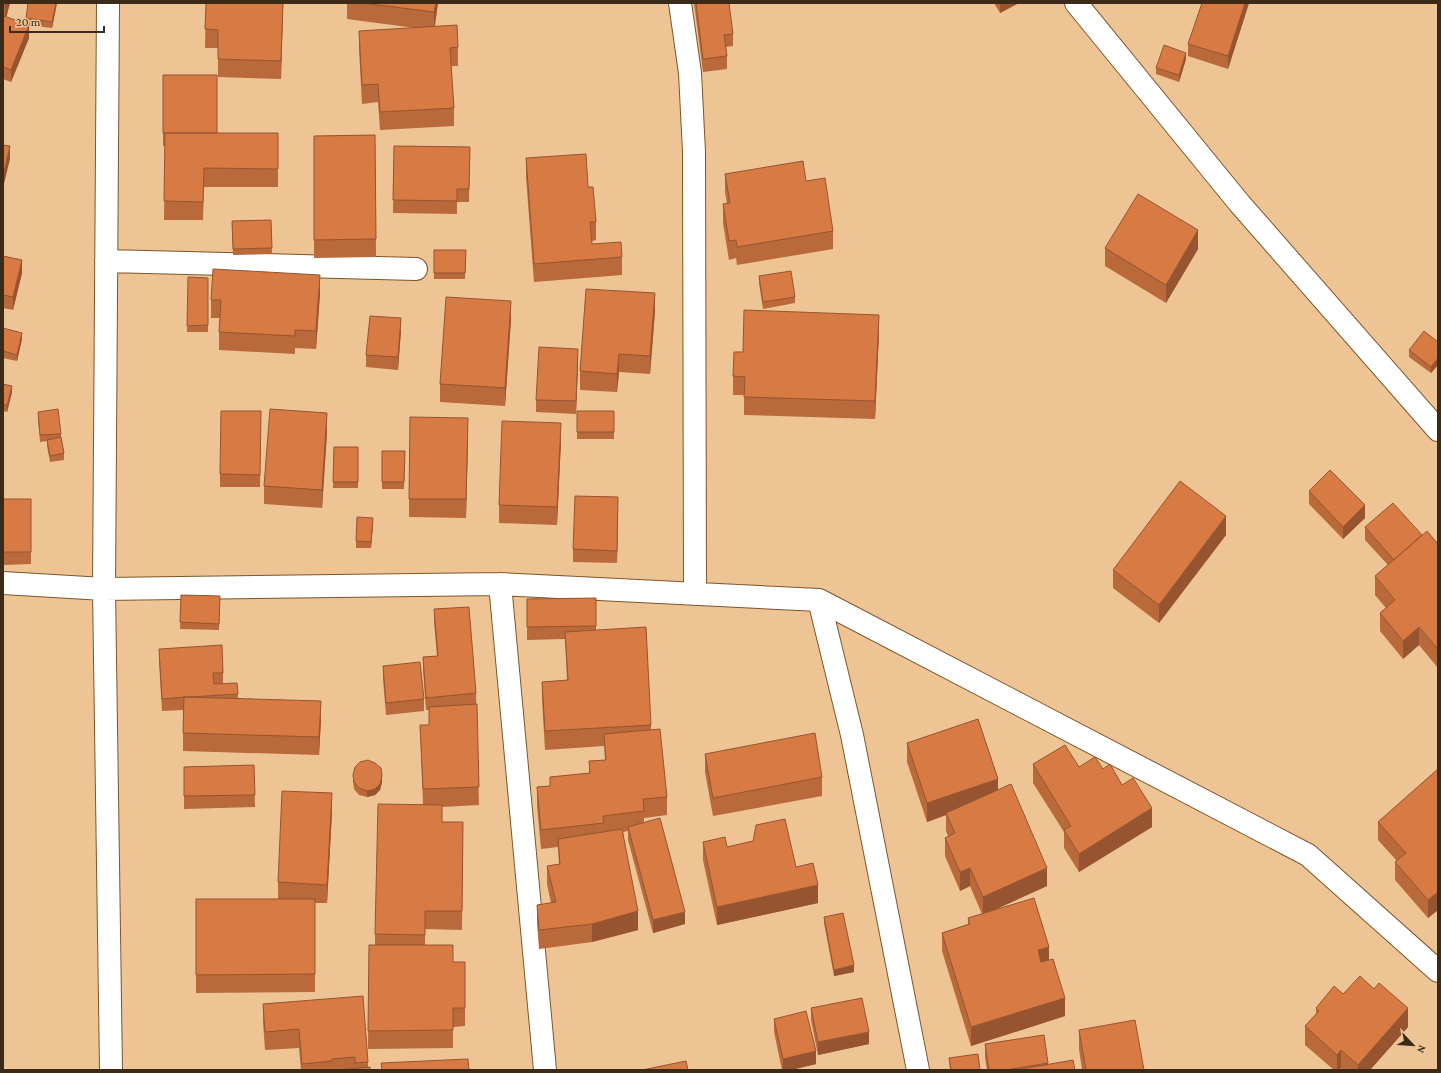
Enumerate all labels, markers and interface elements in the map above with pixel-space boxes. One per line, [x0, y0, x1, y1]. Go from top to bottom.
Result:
scale bar [10, 8, 104, 34]
text: 20 m [16, 15, 41, 29]
north arrow [1393, 1025, 1433, 1065]
text: N [1415, 1043, 1429, 1056]

